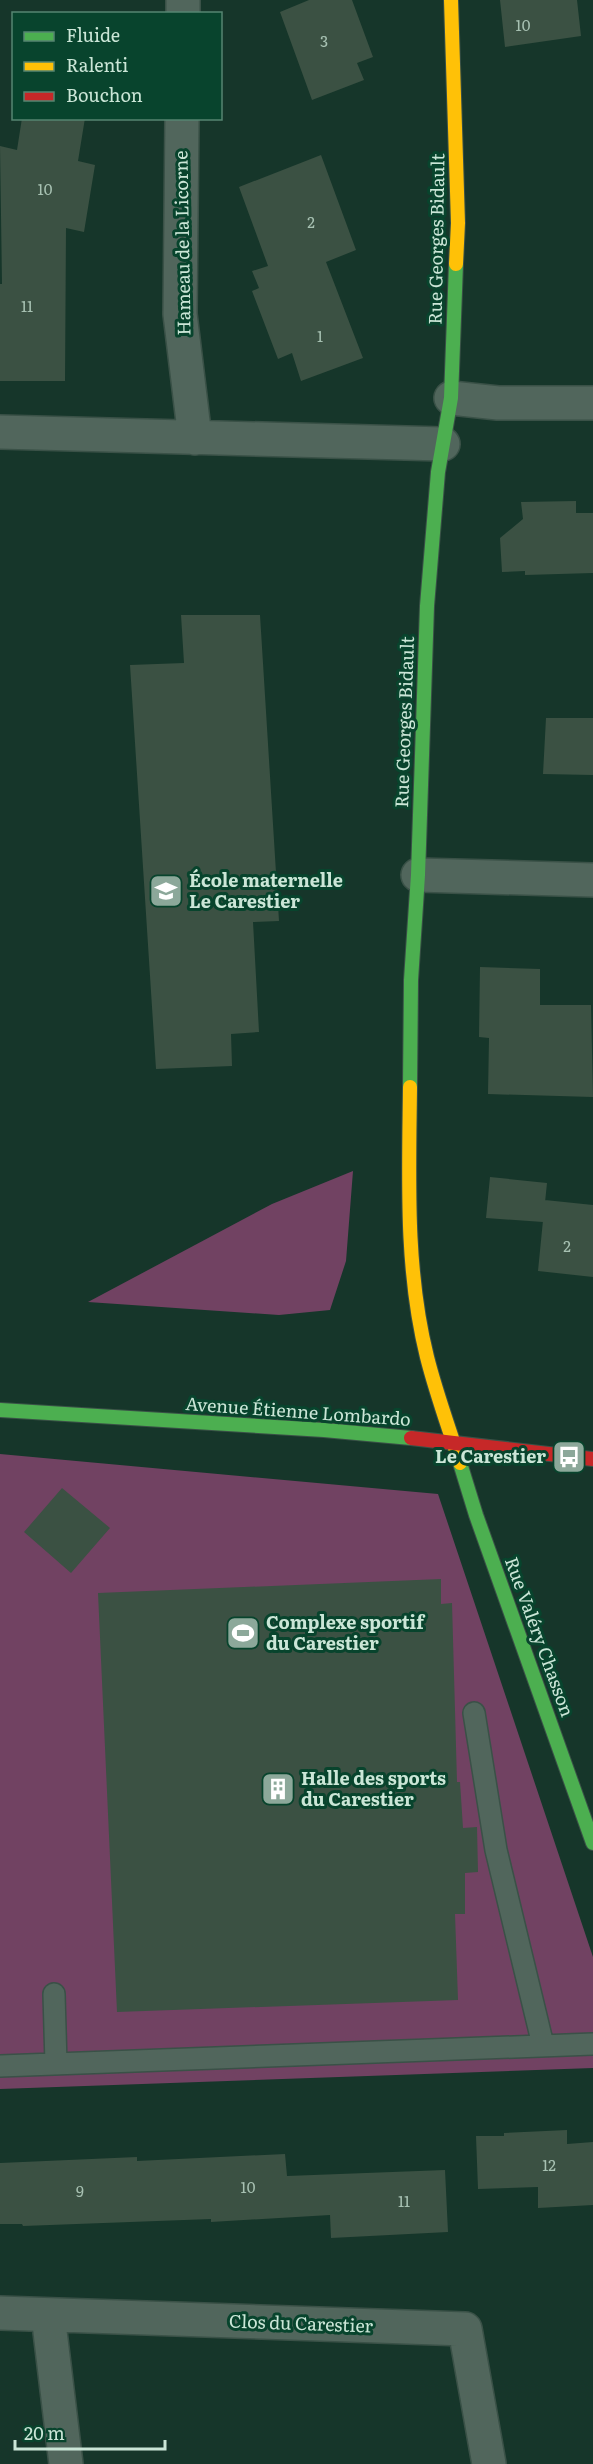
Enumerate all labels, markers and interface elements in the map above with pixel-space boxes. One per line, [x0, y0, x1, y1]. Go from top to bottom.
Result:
legend [12, 12, 222, 120]
house number: 10 [516, 13, 531, 36]
text: Fluide [66, 21, 120, 48]
house number: 3 [320, 29, 328, 52]
text: Ralenti [66, 51, 128, 78]
text: Bouchon [66, 81, 143, 108]
street label: Hameau de la Licorne [166, 150, 197, 336]
street label: Rue Georges Bidault [421, 152, 451, 325]
house number: 10 [38, 177, 53, 200]
house number: 2 [307, 210, 315, 233]
house number: 11 [21, 294, 33, 317]
house number: 1 [317, 324, 323, 347]
street label: Rue Georges Bidault [387, 635, 420, 808]
place label: École maternelle Le Carestier [189, 866, 343, 914]
school or university icon: École maternelle Le Carestier [148, 873, 184, 909]
house number: 2 [563, 1234, 571, 1257]
street label: Avenue Étienne Lombardo [185, 1389, 412, 1432]
bus stop icon: Le Carestier [551, 1439, 587, 1475]
place label: Le Carestier [435, 1442, 546, 1469]
street label: Rue Valéry Chasson [499, 1553, 582, 1720]
place label: Complexe sportif du Carestier [266, 1608, 426, 1656]
sports icon: Complexe sportif du Carestier [225, 1615, 261, 1651]
place label: Halle des sports du Carestier [301, 1764, 446, 1812]
building icon: Halle des sports du Carestier [260, 1771, 296, 1807]
house number: 12 [542, 2153, 556, 2176]
house number: 10 [241, 2175, 256, 2198]
house number: 9 [76, 2179, 84, 2202]
house number: 11 [398, 2189, 410, 2212]
street label: Clos du Carestier [228, 2306, 374, 2339]
scale bar [15, 2413, 165, 2451]
text: 20 m [24, 2419, 65, 2446]

